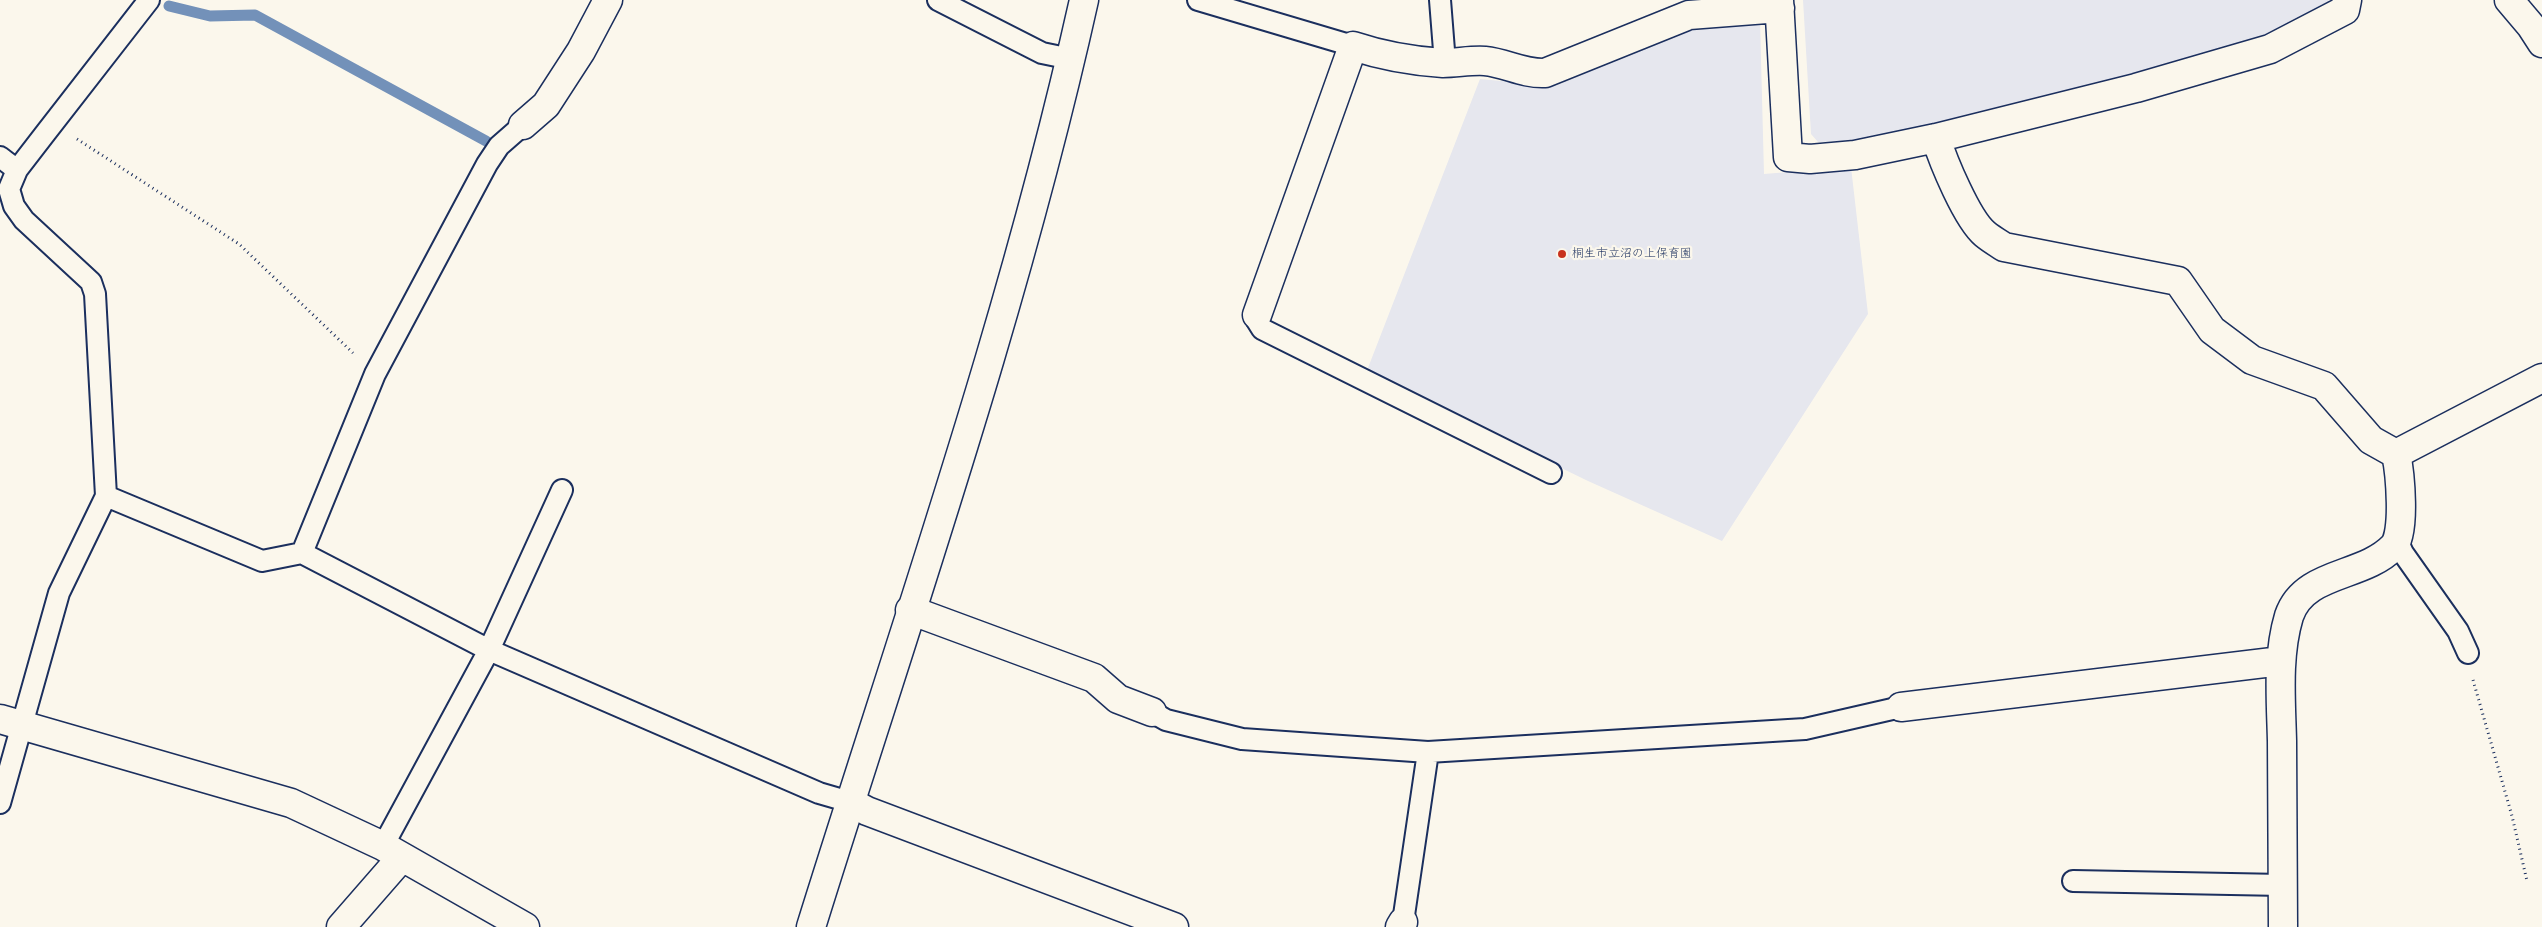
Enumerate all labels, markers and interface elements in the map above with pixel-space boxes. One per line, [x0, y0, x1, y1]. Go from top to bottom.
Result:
place label: 桐生市立沼の上保育園 [1572, 247, 1692, 261]
marker: 桐生市立沼の上保育園 [1556, 248, 1568, 260]

